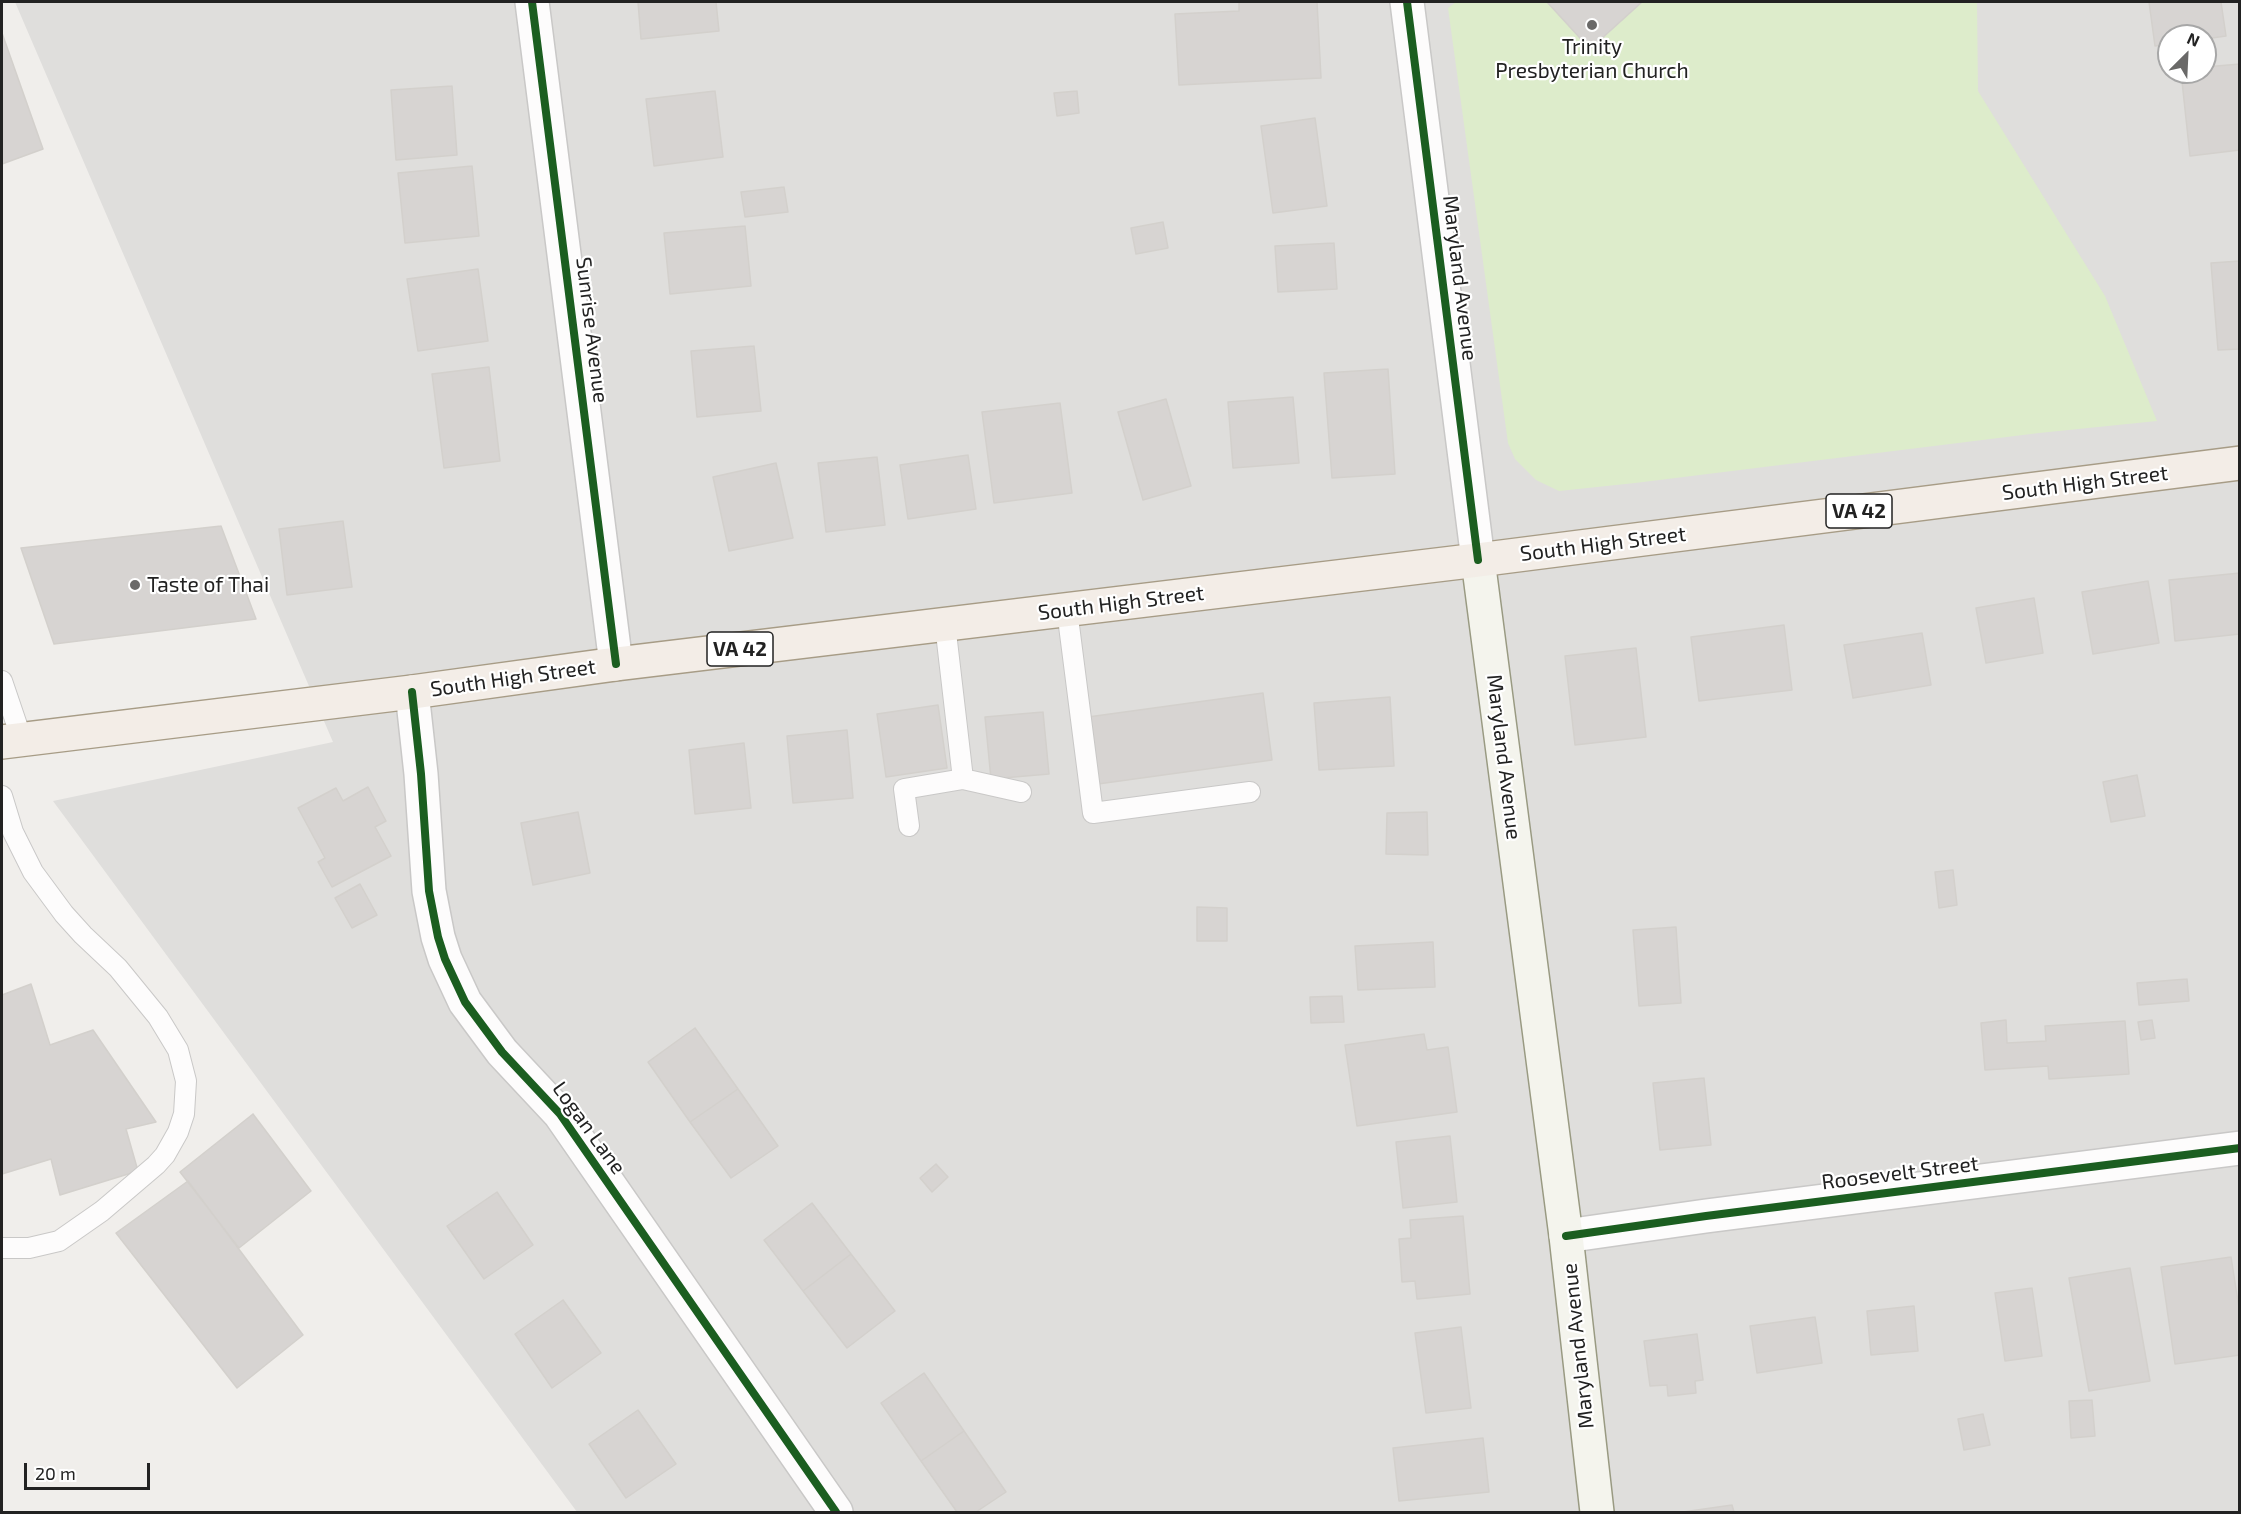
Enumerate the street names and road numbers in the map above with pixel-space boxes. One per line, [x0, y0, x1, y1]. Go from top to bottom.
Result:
street label: Maryland Avenue [1437, 194, 1483, 362]
street label: Sunrise Avenue [571, 256, 613, 404]
street label: South High Street [2001, 460, 2169, 506]
road number: VA 42 [1826, 494, 1892, 528]
street label: South High Street [1519, 521, 1687, 567]
street label: South High Street [1037, 580, 1205, 626]
road number: VA 42 [707, 632, 773, 666]
street label: South High Street [429, 654, 597, 702]
street label: Maryland Avenue [1481, 673, 1527, 841]
street label: Logan Lane [547, 1077, 631, 1179]
street label: Roosevelt Street [1820, 1151, 1980, 1195]
street label: Maryland Avenue [1557, 1262, 1599, 1430]

